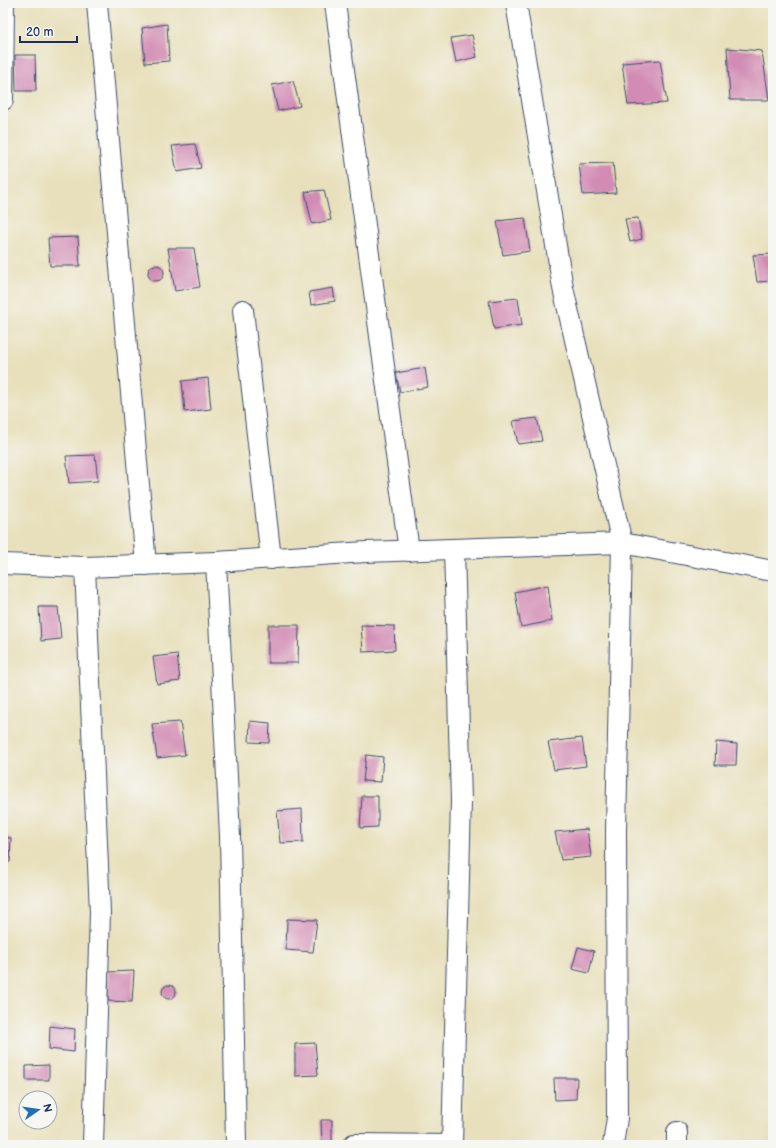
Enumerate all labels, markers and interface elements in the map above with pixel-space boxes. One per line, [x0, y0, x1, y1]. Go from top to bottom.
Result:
scale bar [20, 18, 77, 44]
text: 20 m [26, 25, 53, 40]
north arrow [18, 1090, 58, 1130]
text: N [40, 1102, 55, 1113]

